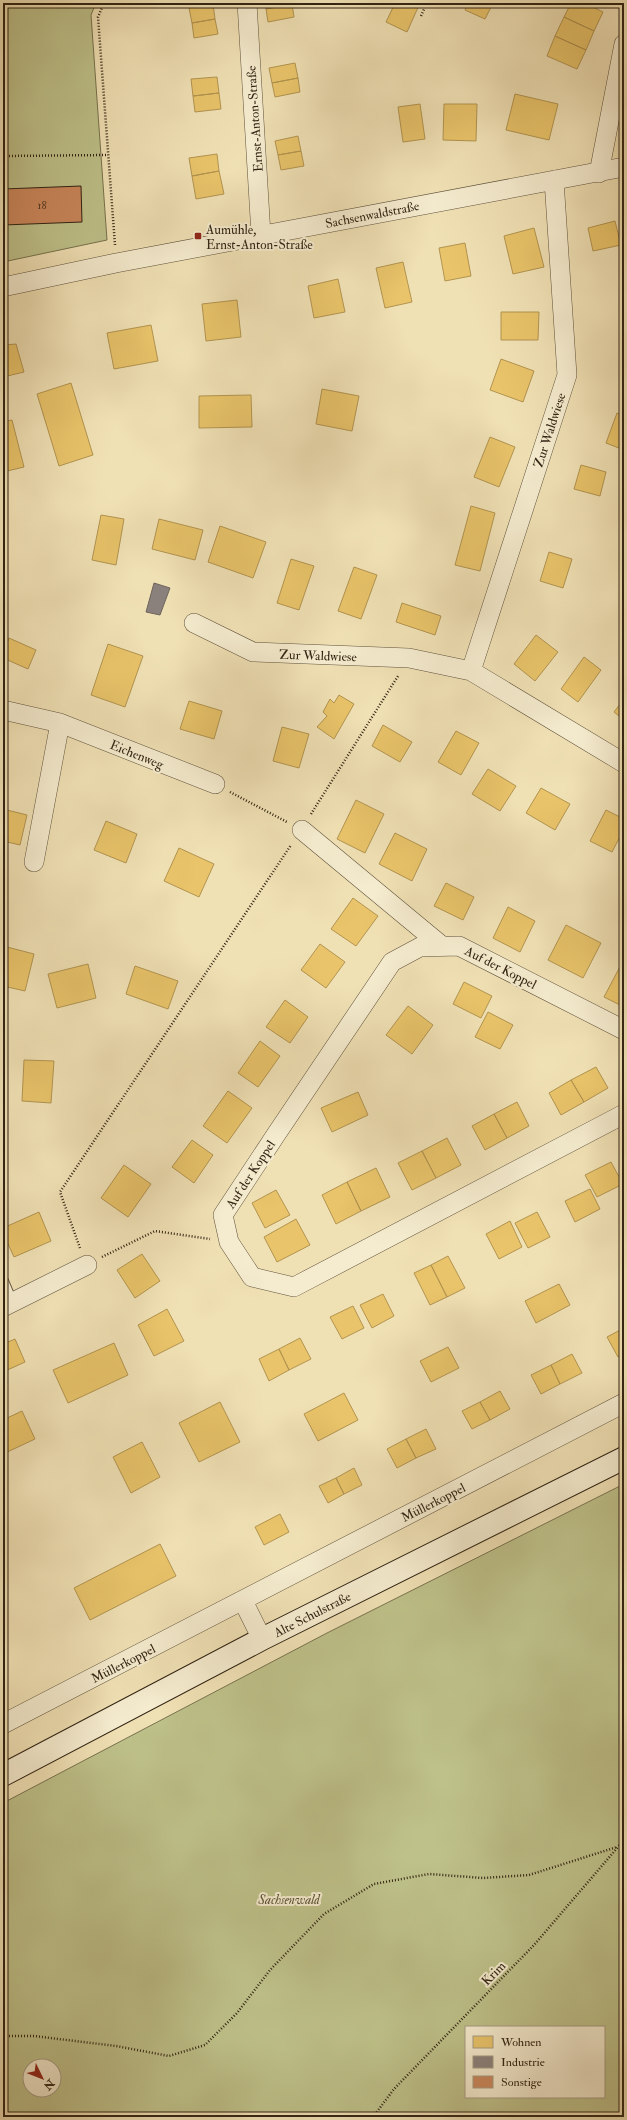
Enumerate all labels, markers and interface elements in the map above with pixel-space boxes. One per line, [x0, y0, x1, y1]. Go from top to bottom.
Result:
street label: Ernst-Anton-Straße [243, 65, 267, 173]
street label: Sachsenwaldstraße [324, 198, 421, 232]
house number: 18 [37, 199, 47, 212]
place label: Aumühle, Ernst-Anton-Straße [205, 222, 313, 253]
marker: Aumühle, Ernst-Anton-Straße [193, 231, 203, 241]
street label: Zur Waldwiese [530, 390, 570, 470]
street label: Zur Waldwiese [279, 647, 358, 665]
street label: Eichenweg [107, 737, 166, 773]
street label: Auf der Koppel [461, 943, 540, 994]
street label: Auf der Koppel [222, 1137, 280, 1213]
street label: Müllerkoppel [399, 1480, 469, 1527]
street label: Alte Schulstraße [270, 1588, 354, 1642]
street label: Müllerkoppel [89, 1641, 159, 1688]
park label: Sachsenwald [257, 1892, 321, 1908]
street label: Krim [478, 1958, 509, 1989]
legend [465, 2026, 605, 2098]
text: Wohnen [500, 2035, 542, 2050]
text: Industrie [501, 2055, 545, 2070]
north arrow [22, 2058, 62, 2098]
text: Sonstige [501, 2075, 542, 2090]
text: N [40, 2076, 58, 2093]

